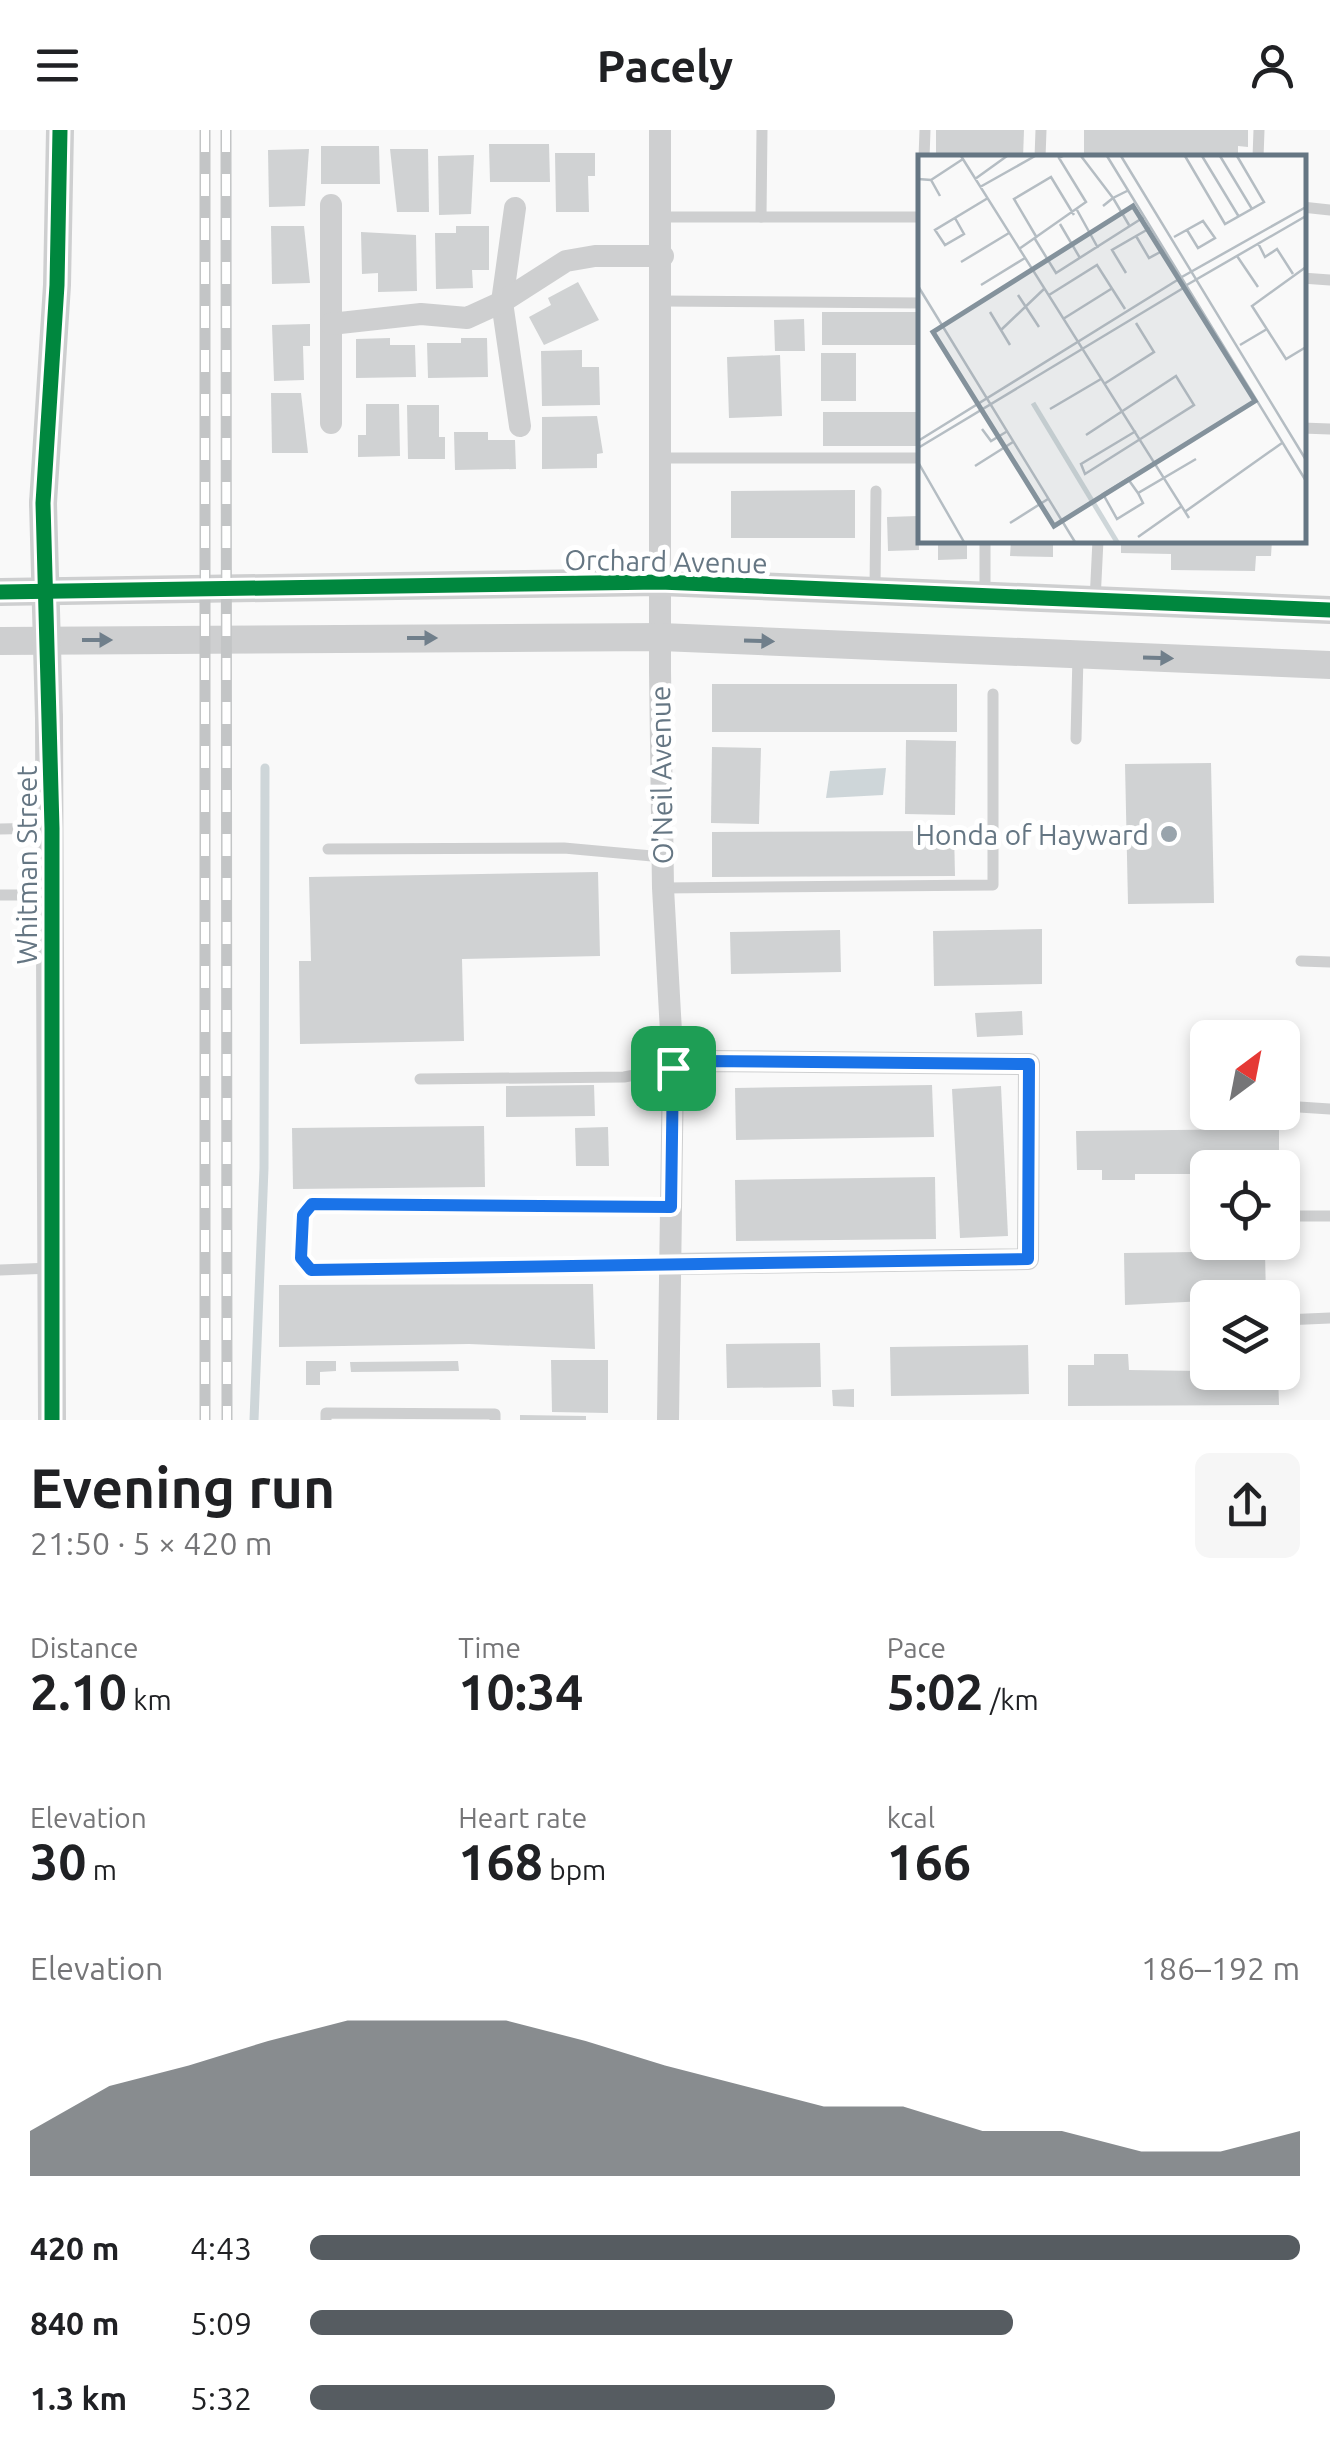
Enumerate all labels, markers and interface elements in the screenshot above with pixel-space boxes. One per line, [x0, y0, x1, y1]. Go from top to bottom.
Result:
icon: menu [30, 38, 85, 93]
icon: person [1245, 38, 1300, 93]
text: Pacely [597, 40, 733, 91]
inset map [918, 155, 1305, 542]
street label: Orchard Avenue [564, 544, 768, 578]
one-way arrow [407, 630, 439, 646]
one-way arrow [82, 632, 114, 648]
one-way arrow [743, 633, 775, 649]
one-way arrow [1143, 650, 1175, 666]
street label: O'Neil Avenue [644, 685, 678, 865]
street label: Whitman Street [11, 766, 42, 964]
place label: Honda of Hayward [916, 819, 1149, 850]
marker: Honda of Hayward [1158, 823, 1180, 845]
north arrow [1190, 1020, 1300, 1130]
map controls [1190, 1020, 1300, 1390]
pin [631, 1026, 716, 1111]
icon: arrive [646, 1041, 701, 1096]
button: locate [1190, 1150, 1300, 1260]
button: layers [1190, 1280, 1300, 1390]
button: share [1195, 1453, 1300, 1558]
text: Evening run [30, 1457, 335, 1518]
text: 21:50 · 5 × 420 m [30, 1525, 272, 1561]
text: Distance [30, 1632, 138, 1663]
text: Time [458, 1632, 521, 1663]
text: Pace [887, 1632, 946, 1663]
text: 2.10 [30, 1663, 127, 1719]
text: 10:34 [458, 1663, 583, 1719]
text: 5:02 [887, 1663, 984, 1719]
text: km [127, 1684, 172, 1715]
text: /km [984, 1684, 1039, 1715]
text: Elevation [30, 1802, 147, 1833]
text: Heart rate [458, 1802, 587, 1833]
text: kcal [887, 1802, 935, 1833]
text: 30 [30, 1833, 86, 1889]
text: 168 [458, 1833, 543, 1889]
text: 166 [887, 1833, 971, 1889]
text: m [86, 1854, 117, 1885]
text: bpm [543, 1854, 606, 1885]
text: Elevation [30, 1950, 163, 1986]
text: 186–192 m [1141, 1950, 1300, 1986]
text: 420 m [30, 2230, 119, 2266]
text: 4:43 [190, 2230, 252, 2266]
text: 840 m [30, 2305, 119, 2341]
text: 5:09 [190, 2305, 252, 2341]
text: 1.3 km [30, 2380, 127, 2416]
text: 5:32 [190, 2380, 252, 2416]

